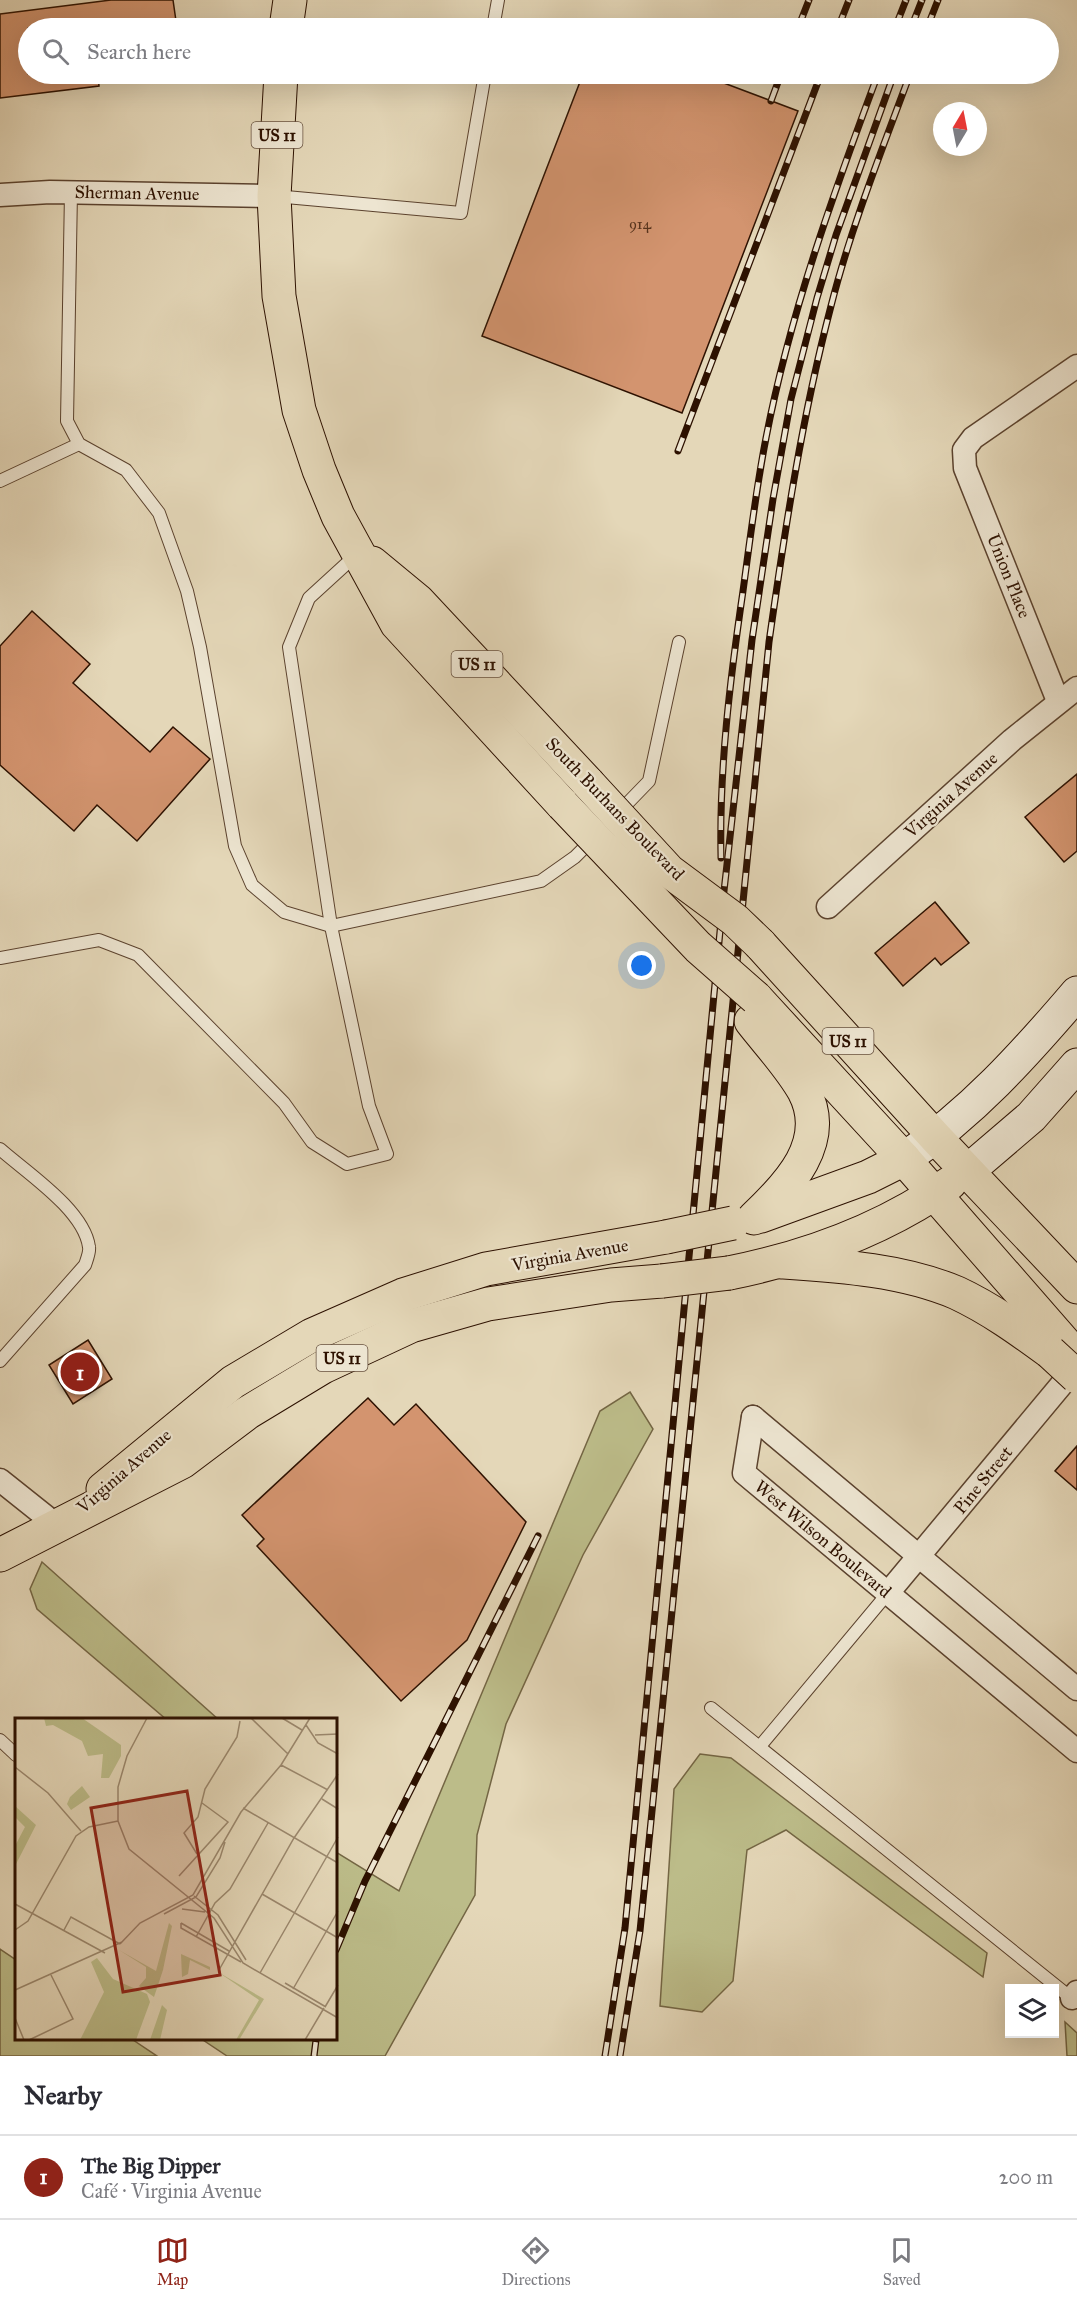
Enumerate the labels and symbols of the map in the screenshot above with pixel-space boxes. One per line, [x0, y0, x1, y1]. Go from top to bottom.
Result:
north arrow [933, 102, 987, 156]
road number: US 11 [252, 122, 302, 148]
street label: Sherman Avenue [74, 181, 200, 205]
house number: 914 [629, 215, 652, 233]
street label: Union Place [982, 531, 1036, 621]
road number: US 11 [452, 651, 502, 677]
street label: South Burhans Boulevard [541, 733, 689, 885]
street label: Virginia Avenue [899, 747, 1003, 844]
your location [627, 951, 656, 980]
road number: US 11 [822, 1028, 874, 1054]
street label: Virginia Avenue [509, 1234, 630, 1277]
road number: US 11 [316, 1345, 368, 1371]
pin: 1 [60, 1350, 100, 1394]
street label: Virginia Avenue [72, 1424, 176, 1519]
street label: Pine Street [949, 1441, 1017, 1518]
street label: West Wilson Boulevard [750, 1475, 896, 1603]
inset map [15, 1718, 338, 2041]

